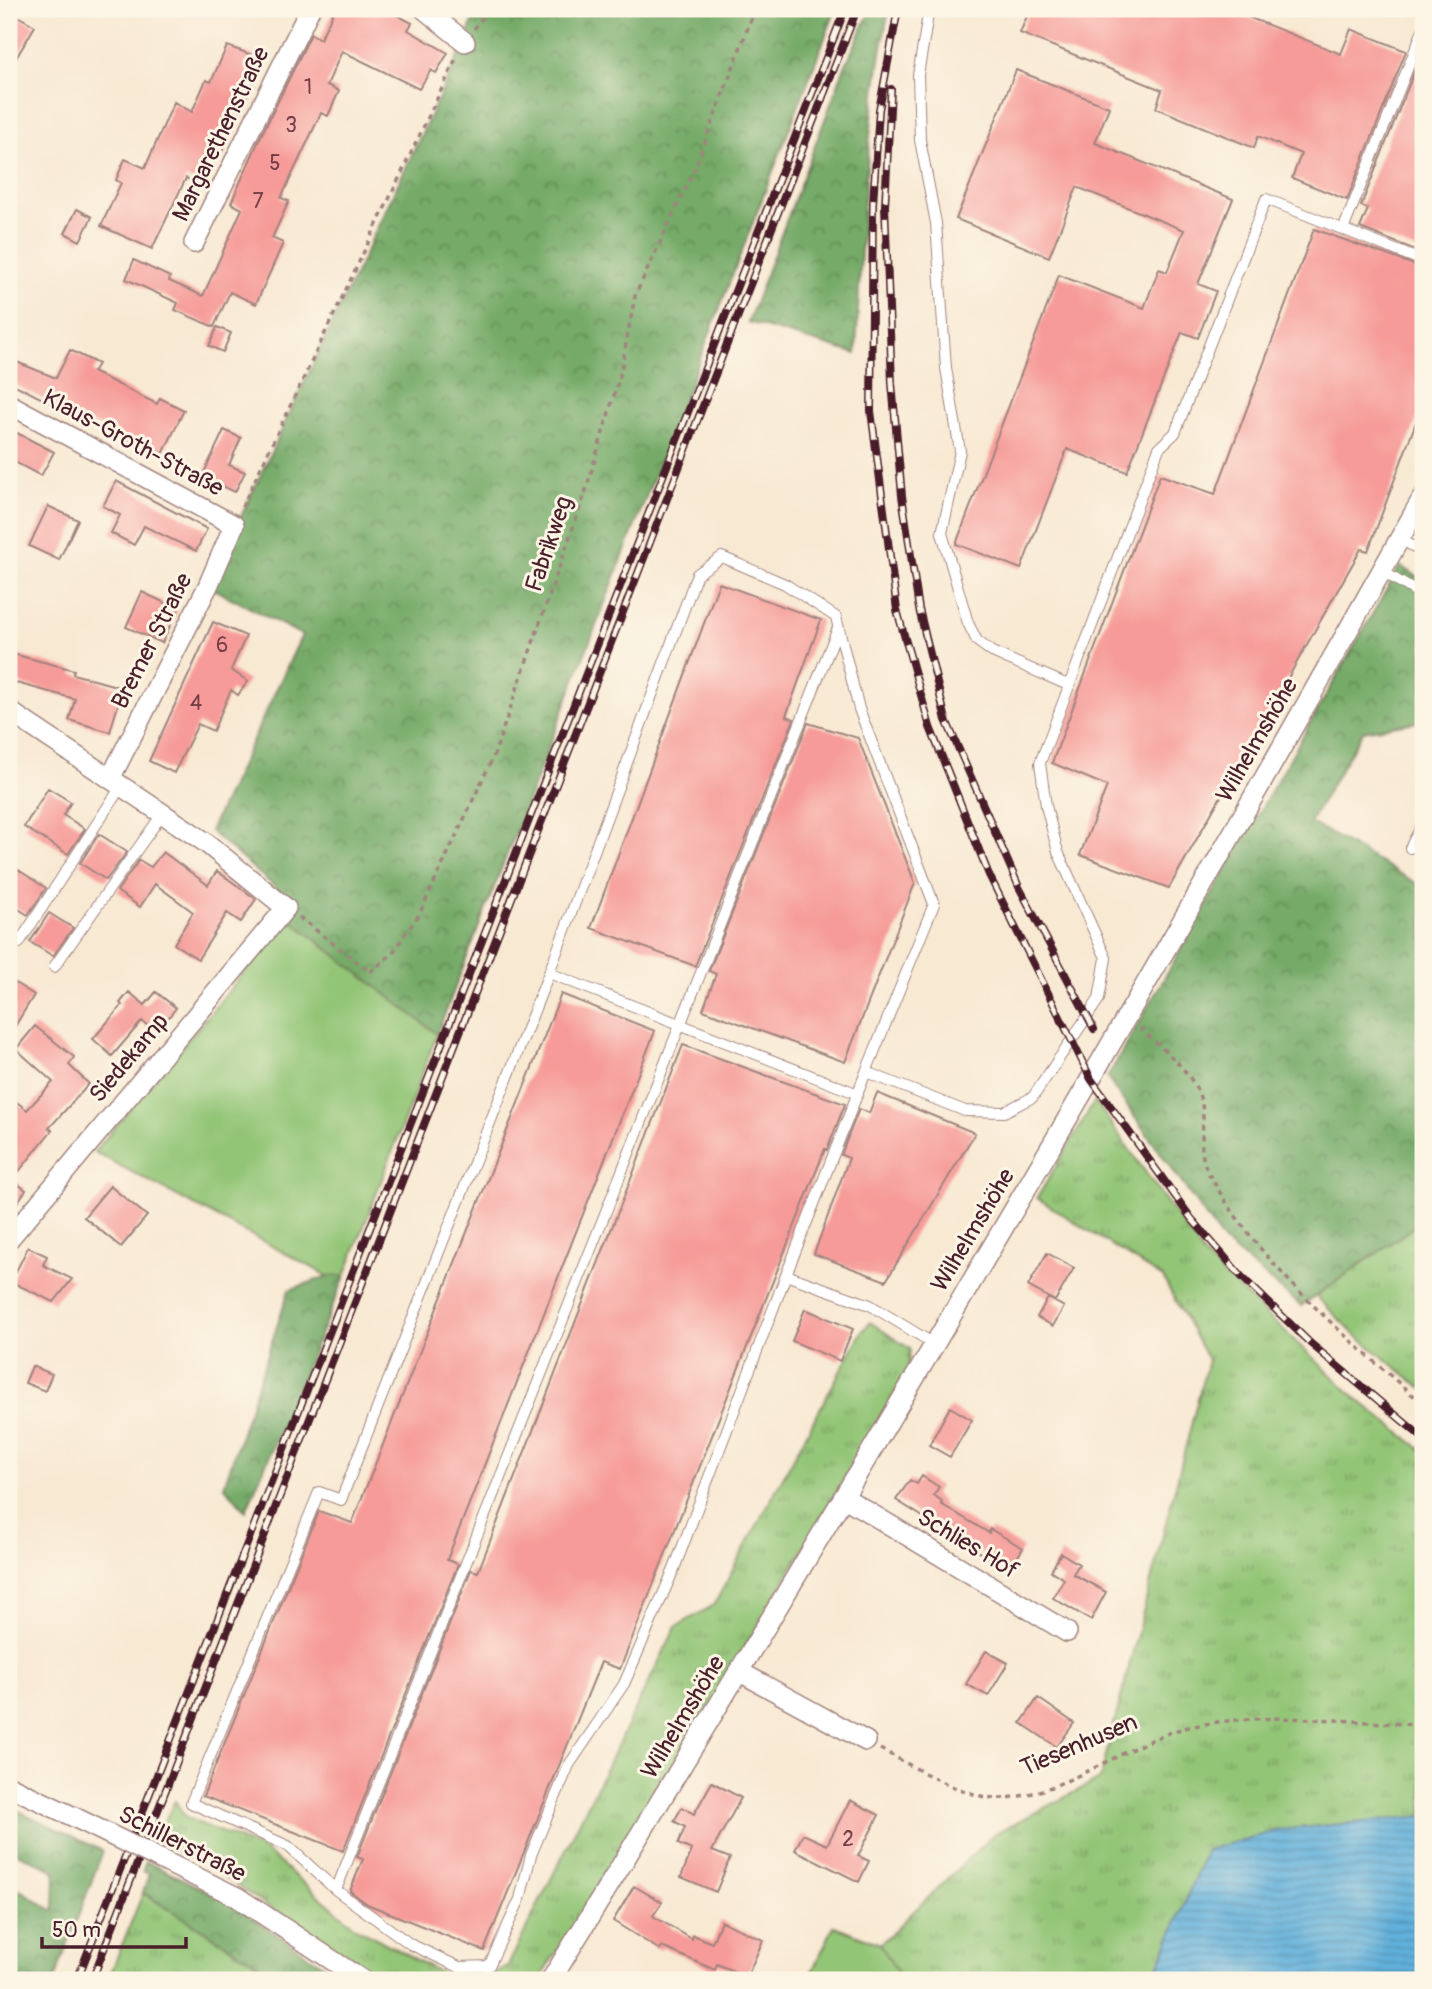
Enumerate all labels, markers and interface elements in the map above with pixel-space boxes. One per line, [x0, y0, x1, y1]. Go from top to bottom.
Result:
street label: Margarethenstraße [166, 42, 276, 226]
house number: 1 [304, 74, 312, 101]
house number: 3 [285, 112, 297, 139]
house number: 5 [269, 150, 281, 177]
house number: 7 [252, 188, 264, 215]
street label: Klaus-Groth-Straße [38, 383, 228, 503]
street label: Fabrikweg [519, 493, 579, 595]
street label: Bremer Straße [105, 568, 199, 714]
house number: 6 [216, 632, 228, 659]
street label: Wilhelmshöhe [1210, 673, 1304, 807]
house number: 4 [190, 690, 202, 717]
street label: Siedekamp [83, 1007, 175, 1109]
street label: Wilhelmshöhe [925, 1163, 1021, 1297]
street label: Schlies Hof [912, 1502, 1024, 1586]
street label: Wilhelmshöhe [635, 1650, 731, 1784]
street label: Tiesenhusen [1016, 1707, 1142, 1783]
street label: Schillerstraße [114, 1800, 251, 1889]
house number: 2 [842, 1826, 854, 1853]
scale bar [42, 1905, 186, 1949]
text: 50 m [52, 1917, 101, 1944]

